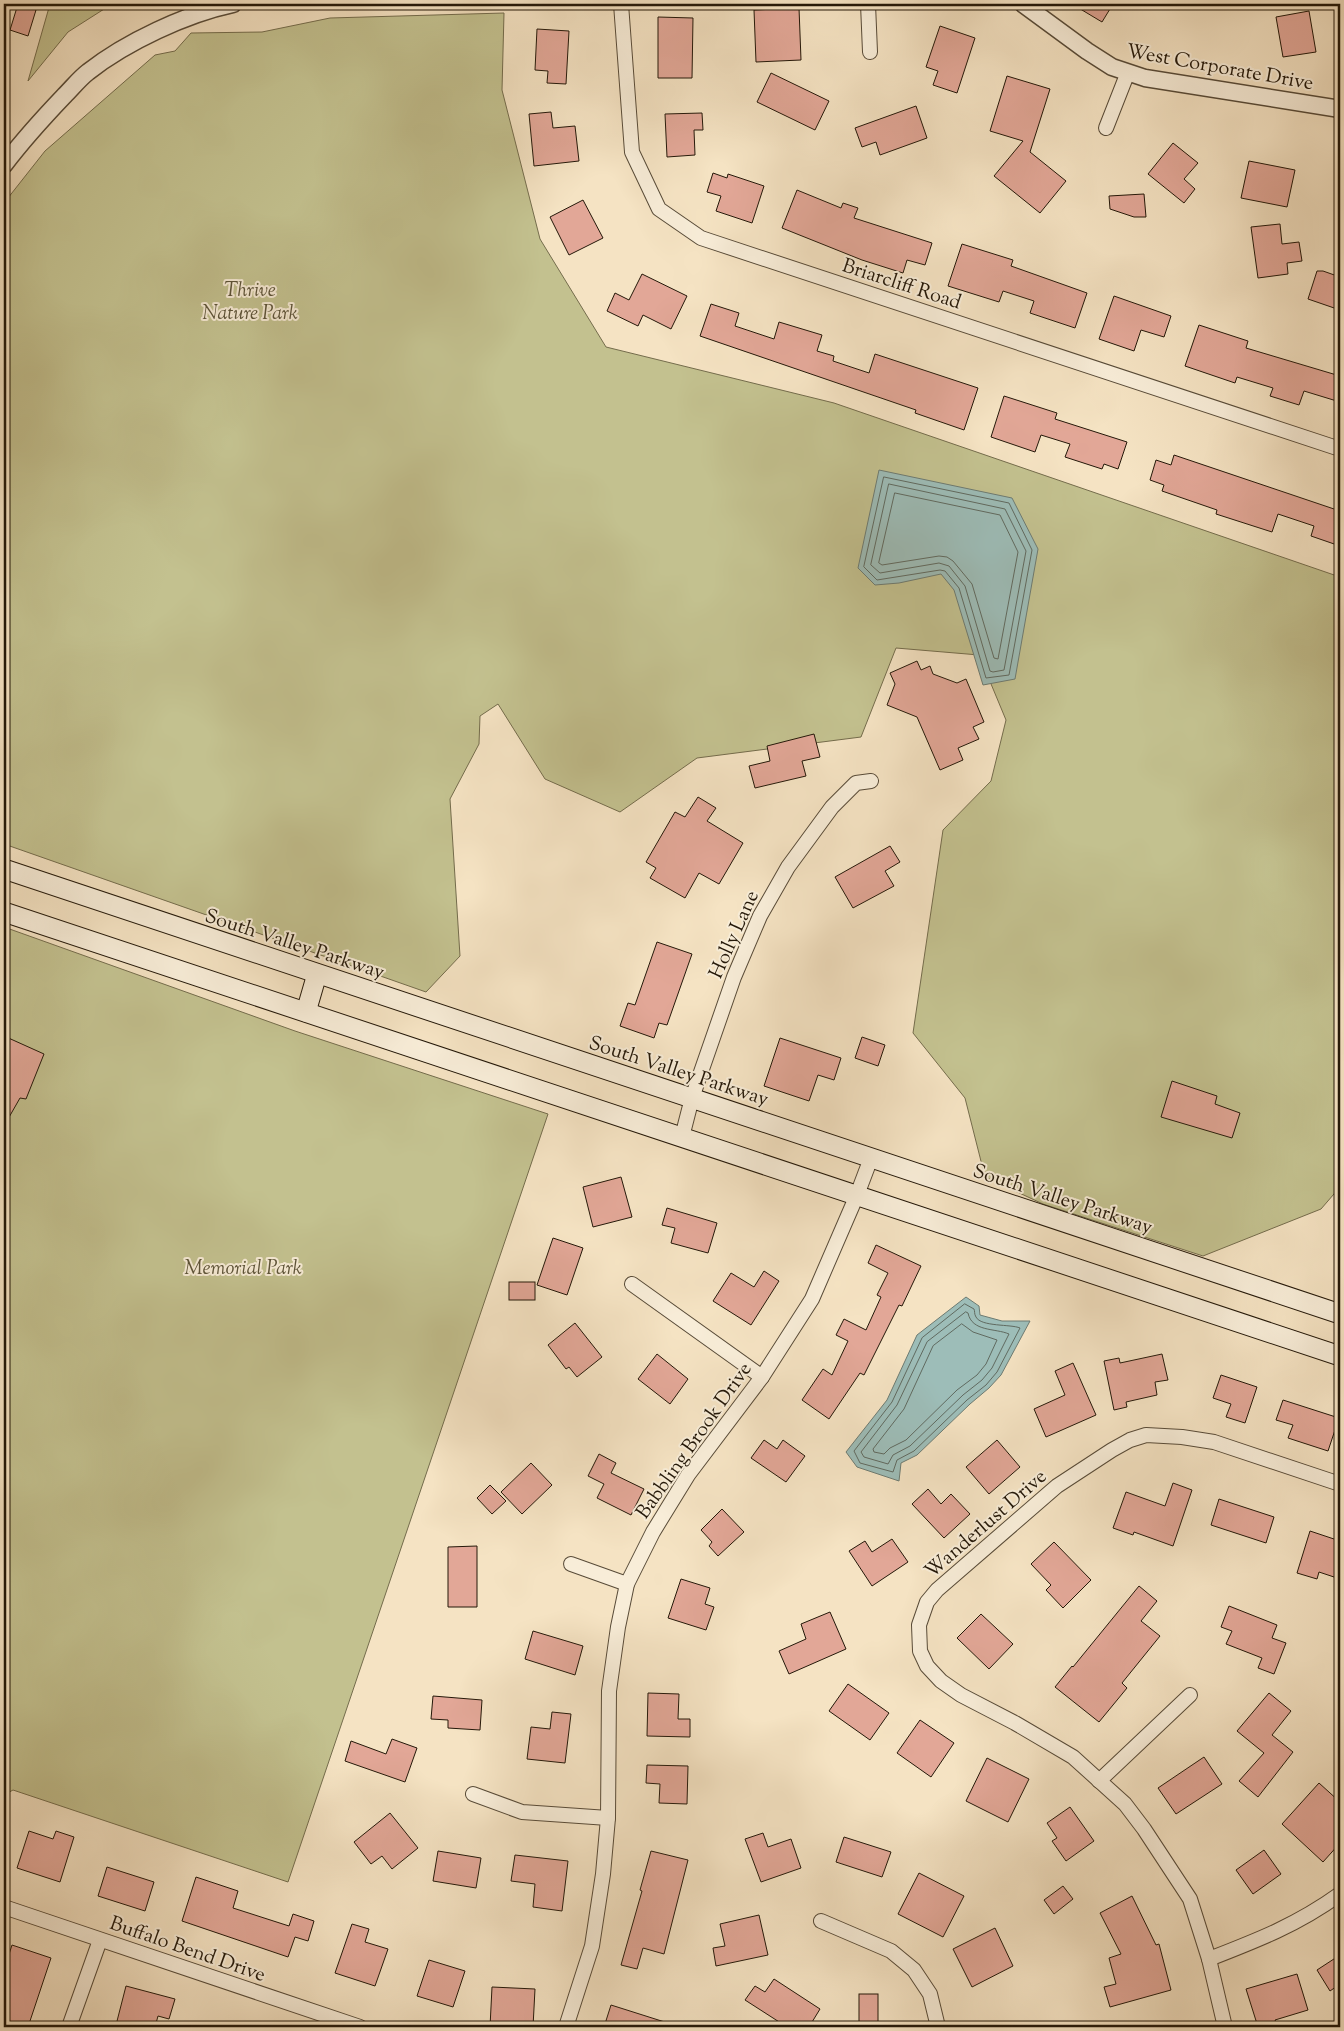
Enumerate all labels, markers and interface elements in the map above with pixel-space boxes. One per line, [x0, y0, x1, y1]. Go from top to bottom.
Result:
street label: West Corporate Drive [1124, 38, 1315, 99]
street label: Briarcliff Road [838, 252, 965, 318]
park label: Thrive Nature Park [202, 277, 298, 329]
street label: Holly Lane [703, 886, 768, 984]
street label: South Valley Parkway [201, 903, 388, 988]
street label: South Valley Parkway [585, 1030, 772, 1115]
street label: South Valley Parkway [969, 1158, 1156, 1243]
park label: Memorial Park [184, 1255, 302, 1284]
street label: Babbling Brook Drive [630, 1357, 760, 1526]
street label: Wanderlust Drive [919, 1464, 1054, 1586]
street label: Buffalo Bend Drive [105, 1910, 269, 1991]

